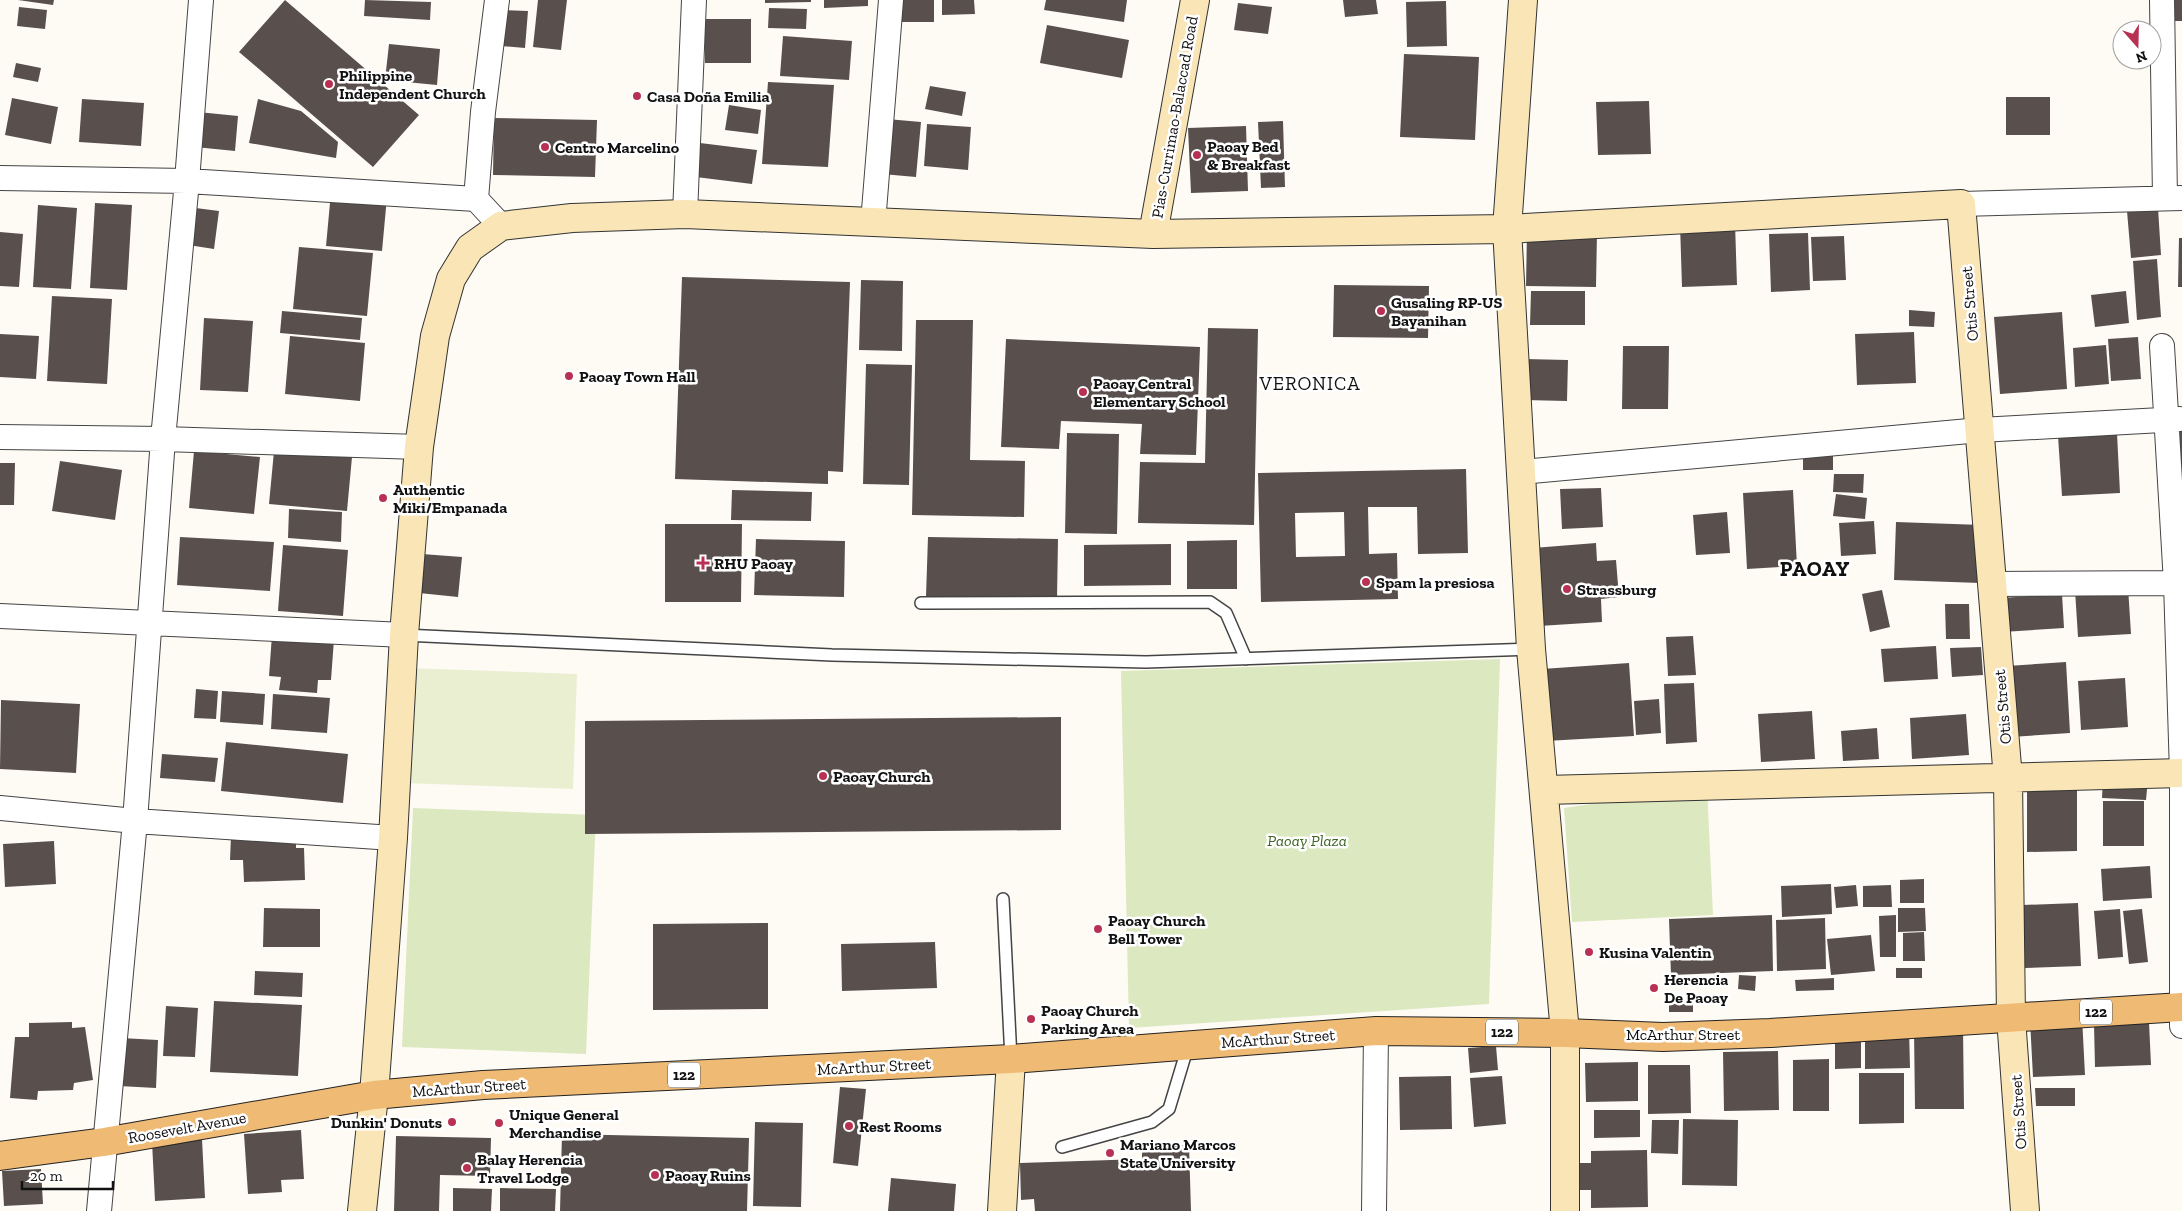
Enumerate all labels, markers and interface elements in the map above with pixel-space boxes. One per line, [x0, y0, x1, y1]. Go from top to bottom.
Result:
street label: Pias-Currimao-Balaccad Road [1147, 14, 1202, 220]
north arrow [2112, 20, 2162, 70]
text: N [2133, 47, 2149, 67]
place label: Philippine Independent Church [339, 66, 486, 103]
marker: Philippine Independent Church [323, 78, 335, 90]
place label: Casa Doña Emilia [647, 87, 770, 106]
marker: Casa Doña Emilia [631, 90, 643, 102]
place label: Paoay Bed & Breakfast [1207, 137, 1291, 174]
place label: Centro Marcelino [555, 138, 680, 157]
marker: Centro Marcelino [539, 141, 551, 153]
marker: Paoay Bed & Breakfast [1191, 149, 1203, 161]
street label: Otis Street [1957, 266, 1982, 342]
place label: Gusaling RP-US Bayanihan [1391, 293, 1502, 330]
marker: Gusaling RP-US Bayanihan [1375, 305, 1387, 317]
place label: Paoay Town Hall [579, 367, 696, 386]
marker: Paoay Town Hall [563, 370, 575, 382]
district label: VERONICA [1258, 372, 1361, 395]
place label: Paoay Central Elementary School [1093, 374, 1226, 411]
marker: Paoay Central Elementary School [1077, 386, 1089, 398]
place label: Authentic Miki/Empanada [393, 480, 507, 517]
marker: Authentic Miki/Empanada [377, 492, 389, 504]
place label: RHU Paoay [714, 554, 794, 573]
marker: RHU Paoay [696, 556, 710, 570]
district label: PAOAY [1780, 556, 1850, 581]
place label: Spam la presiosa [1376, 573, 1495, 592]
marker: Spam la presiosa [1360, 576, 1372, 588]
place label: Strassburg [1577, 580, 1656, 599]
marker: Strassburg [1561, 583, 1573, 595]
street label: Otis Street [1990, 669, 2015, 745]
place label: Paoay Church [833, 767, 931, 786]
marker: Paoay Church [817, 770, 829, 782]
park label: Paoay Plaza [1267, 831, 1347, 850]
place label: Paoay Church Bell Tower [1108, 911, 1206, 948]
marker: Paoay Church Bell Tower [1092, 923, 1104, 935]
place label: Kusina Valentin [1599, 943, 1712, 962]
marker: Kusina Valentin [1583, 946, 1595, 958]
place label: Herencia De Paoay [1664, 970, 1729, 1007]
marker: Herencia De Paoay [1648, 982, 1660, 994]
road number: 122 [2080, 1000, 2112, 1024]
place label: Paoay Church Parking Area [1041, 1001, 1139, 1038]
marker: Paoay Church Parking Area [1025, 1013, 1037, 1025]
road number: 122 [1486, 1020, 1518, 1044]
street label: McArthur Street [1220, 1025, 1336, 1052]
street label: McArthur Street [1626, 1025, 1740, 1044]
street label: McArthur Street [816, 1054, 932, 1079]
road number: 122 [668, 1062, 700, 1088]
street label: McArthur Street [411, 1074, 527, 1101]
street label: Otis Street [2006, 1074, 2031, 1150]
place label: Unique General Merchandise [509, 1105, 619, 1142]
street label: Roosevelt Avenue [126, 1108, 248, 1147]
place label: Dunkin' Donuts [331, 1113, 442, 1132]
marker: Dunkin' Donuts [446, 1116, 458, 1128]
marker: Unique General Merchandise [493, 1117, 505, 1129]
place label: Rest Rooms [859, 1117, 942, 1136]
marker: Rest Rooms [843, 1120, 855, 1132]
place label: Mariano Marcos State University [1120, 1135, 1236, 1172]
marker: Mariano Marcos State University [1104, 1147, 1116, 1159]
place label: Balay Herencia Travel Lodge [477, 1150, 583, 1187]
scale bar [22, 1158, 114, 1190]
marker: Balay Herencia Travel Lodge [461, 1162, 473, 1174]
place label: Paoay Ruins [665, 1166, 751, 1185]
text: 20 m [30, 1167, 63, 1185]
marker: Paoay Ruins [649, 1169, 661, 1181]

